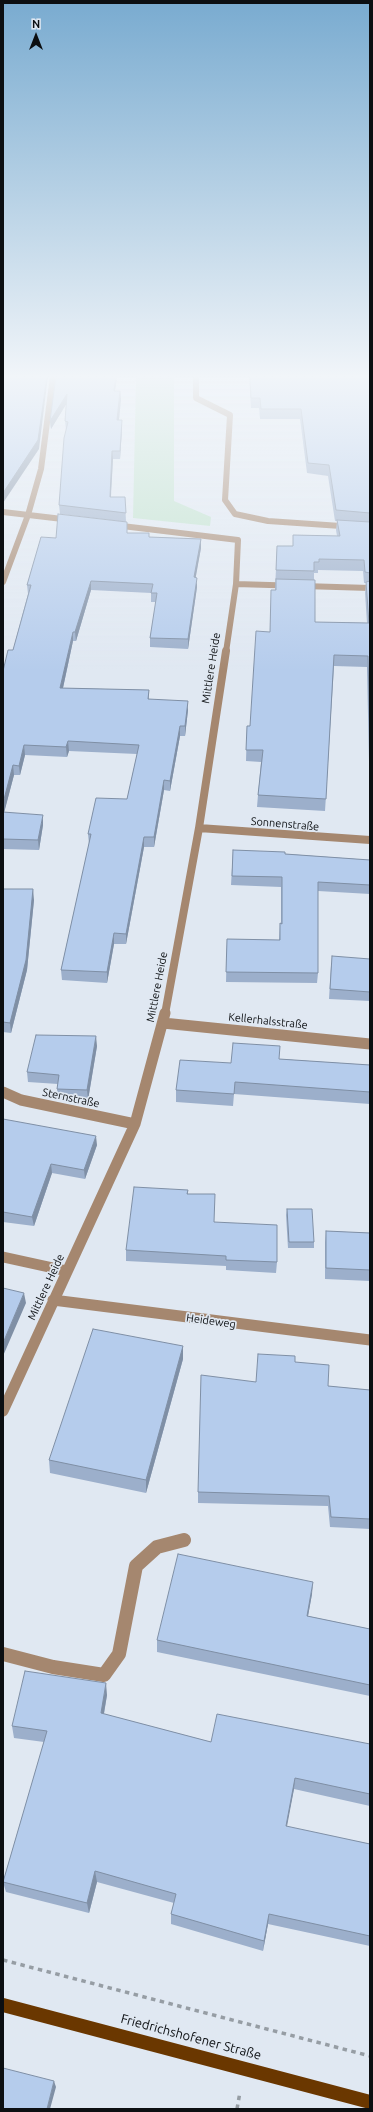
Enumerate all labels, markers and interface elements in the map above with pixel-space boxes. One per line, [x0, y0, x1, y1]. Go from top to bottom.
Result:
north arrow [16, 16, 56, 56]
text: N [32, 18, 40, 30]
street label: Mittlere Heide [199, 632, 223, 704]
street label: Sonnenstraße [250, 814, 320, 834]
street label: Mittlere Heide [144, 951, 170, 1023]
street label: Kellerhalsstraße [228, 1010, 308, 1032]
street label: Sternstraße [41, 1085, 101, 1111]
street label: Mittlere Heide [25, 1252, 67, 1322]
street label: Heideweg [185, 1311, 237, 1331]
street label: Friedrichshofener Straße [119, 2011, 263, 2063]

